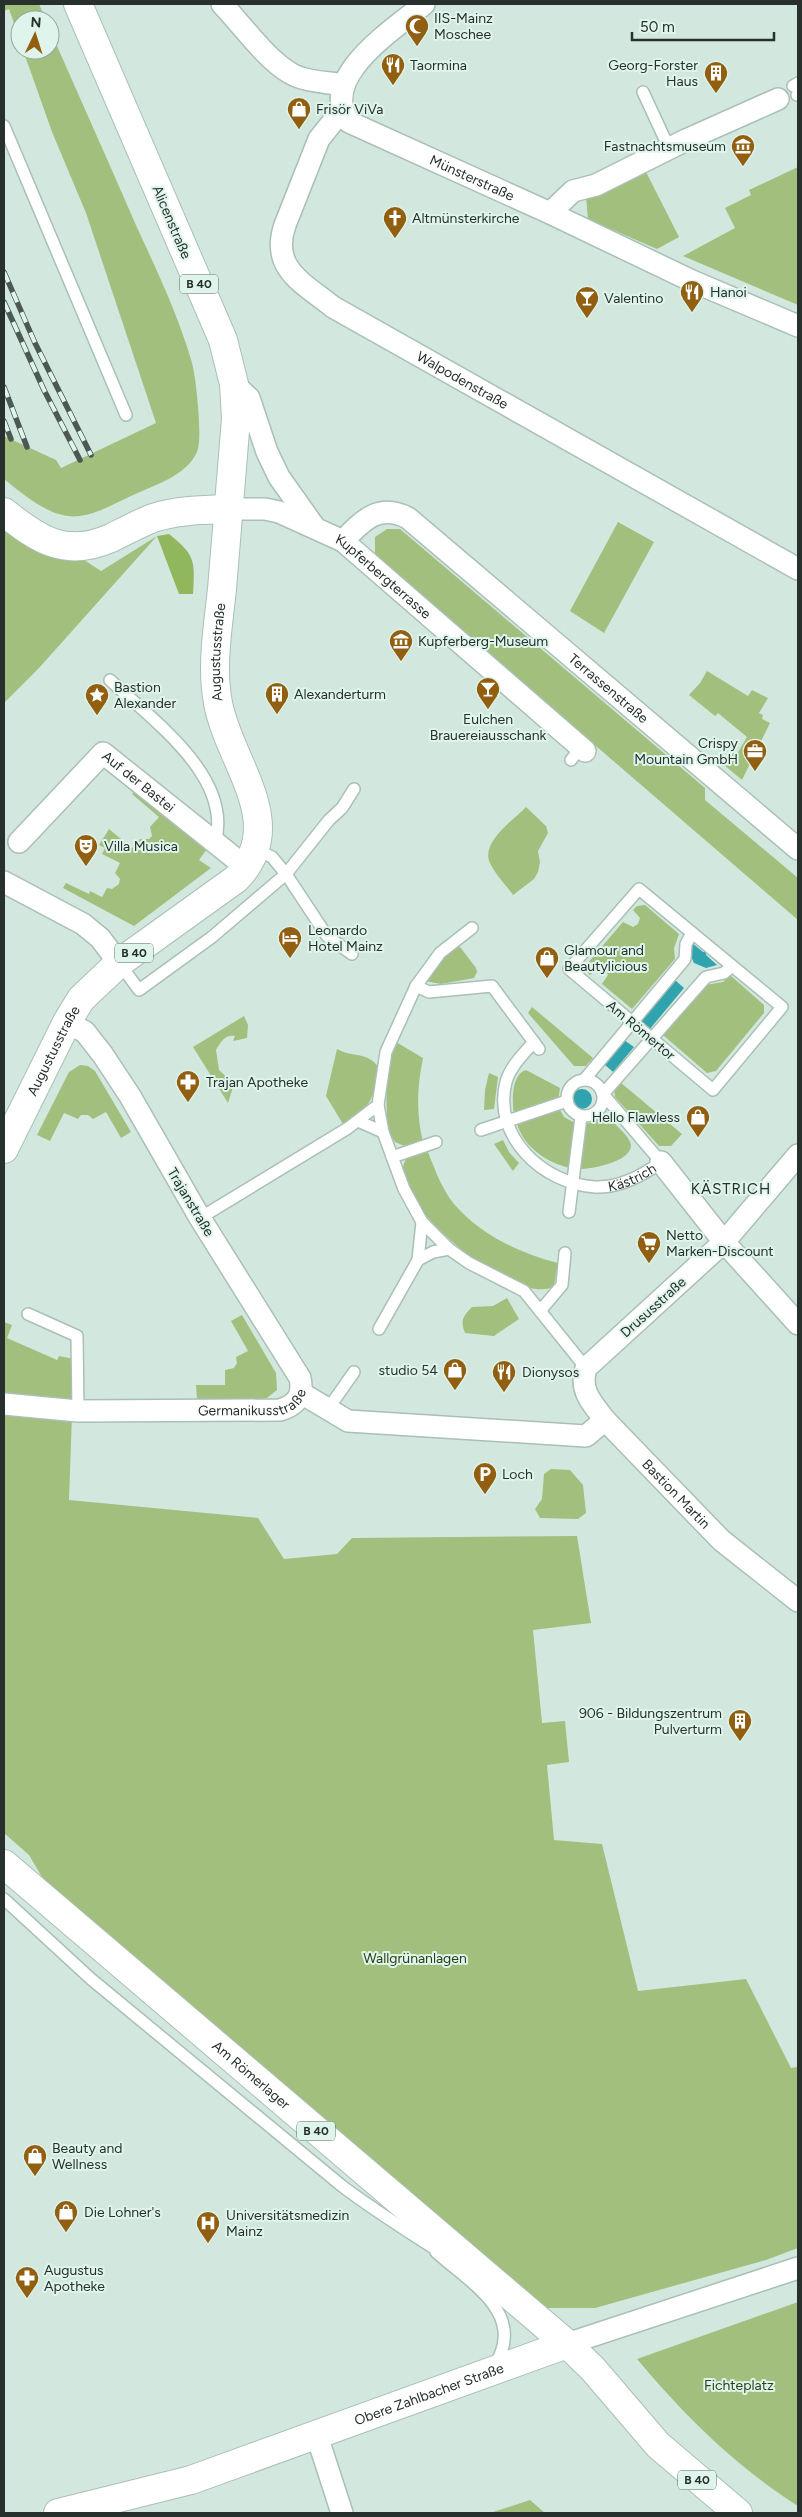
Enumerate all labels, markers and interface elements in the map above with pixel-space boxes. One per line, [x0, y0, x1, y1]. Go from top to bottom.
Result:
north arrow [10, 10, 60, 60]
place label: IIS-Mainz Moschee [434, 10, 493, 43]
scale bar [632, 10, 774, 42]
mosque icon: IIS-Mainz Moschee [404, 13, 430, 47]
text: N [30, 14, 42, 31]
text: 50 m [640, 18, 675, 36]
restaurant icon: Taormina [380, 52, 406, 86]
place label: Taormina [410, 57, 467, 74]
place label: Georg-Forster Haus [608, 57, 698, 90]
building icon: Georg-Forster Haus [703, 60, 729, 94]
shop icon: Frisör ViVa [286, 96, 312, 130]
place label: Frisör ViVa [316, 101, 384, 118]
museum icon: Fastnachtsmuseum [730, 133, 756, 167]
place label: Fastnachtsmuseum [604, 138, 726, 155]
street label: Münsterstraße [427, 152, 517, 205]
street label: Alicenstraße [148, 183, 195, 262]
church icon: Altmünsterkirche [382, 205, 408, 239]
place label: Altmünsterkirche [412, 210, 520, 227]
road number: B 40 [180, 274, 218, 294]
restaurant icon: Hanoi [679, 279, 705, 313]
place label: Hanoi [710, 284, 747, 301]
bar icon: Valentino [574, 285, 600, 319]
place label: Valentino [604, 290, 663, 307]
street label: Walpodenstraße [414, 348, 511, 413]
street label: Kupferbergterrasse [333, 531, 435, 623]
street label: Augustusstraße [207, 602, 229, 703]
museum icon: Kupferberg-Museum [388, 628, 414, 662]
place label: Kupferberg-Museum [418, 633, 548, 650]
street label: Terrassenstraße [565, 650, 652, 727]
bar icon: Eulchen Brauereiausschank [475, 676, 501, 710]
place label: Bastion Alexander [114, 679, 177, 712]
building icon: Alexanderturm [264, 681, 290, 715]
place icon: Bastion Alexander [84, 682, 110, 716]
place label: Alexanderturm [294, 686, 386, 703]
place label: Eulchen Brauereiausschank [430, 711, 547, 744]
place label: Crispy Mountain GmbH [634, 735, 739, 768]
office icon: Crispy Mountain GmbH [742, 738, 768, 772]
street label: Auf der Bastei [98, 748, 178, 816]
theatre icon: Villa Musica [73, 833, 99, 867]
place label: Villa Musica [104, 838, 178, 855]
place label: Leonardo Hotel Mainz [308, 922, 383, 955]
hotel icon: Leonardo Hotel Mainz [277, 925, 303, 959]
place label: Glamour and Beautylicious [564, 942, 647, 975]
road number: B 40 [115, 944, 153, 962]
shop icon: Glamour and Beautylicious [534, 945, 560, 979]
street label: Am Römertor [603, 997, 679, 1064]
street label: Augustusstraße [24, 1002, 84, 1099]
pharmacy icon: Trajan Apotheke [175, 1069, 201, 1103]
place label: Trajan Apotheke [206, 1074, 308, 1091]
shop icon: Hello Flawless [685, 1104, 711, 1138]
place label: Hello Flawless [592, 1109, 680, 1126]
street label: Kästrich [607, 1160, 660, 1195]
street label: Trajanstraße [163, 1165, 218, 1240]
district label: KÄSTRICH [691, 1180, 771, 1198]
place label: Netto Marken-Discount [666, 1227, 774, 1260]
supermarket icon: Netto Marken-Discount [636, 1230, 662, 1264]
street label: Drususstraße [617, 1273, 690, 1341]
shop icon: studio 54 [442, 1357, 468, 1391]
restaurant icon: Dionysos [491, 1359, 517, 1393]
place label: studio 54 [379, 1362, 438, 1379]
place label: Dionysos [522, 1364, 579, 1381]
street label: Germanikusstraße [198, 1387, 310, 1419]
street label: Bastion Martin [638, 1456, 714, 1533]
parking icon: Loch [472, 1461, 498, 1495]
place label: Loch [502, 1466, 533, 1483]
place label: 906 - Bildungszentrum Pulverturm [579, 1705, 722, 1738]
building icon: 906 - Bildungszentrum Pulverturm [727, 1708, 753, 1742]
park label: Wallgrünanlagen [363, 1950, 467, 1967]
street label: Am Römerlager [209, 2037, 294, 2113]
road number: B 40 [297, 2122, 335, 2140]
place label: Beauty and Wellness [52, 2140, 122, 2173]
shop icon: Beauty and Wellness [22, 2143, 48, 2177]
shop icon: Die Lohner's [53, 2199, 79, 2233]
place label: Die Lohner's [84, 2204, 161, 2221]
place label: Universitätsmedizin Mainz [226, 2207, 350, 2240]
hospital icon: Universitätsmedizin Mainz [195, 2210, 221, 2244]
place label: Augustus Apotheke [44, 2262, 105, 2295]
pharmacy icon: Augustus Apotheke [14, 2265, 40, 2299]
street label: Obere Zahlbacher Straße [352, 2360, 506, 2429]
park label: Fichteplatz [704, 2377, 774, 2394]
road number: B 40 [678, 2470, 716, 2490]

